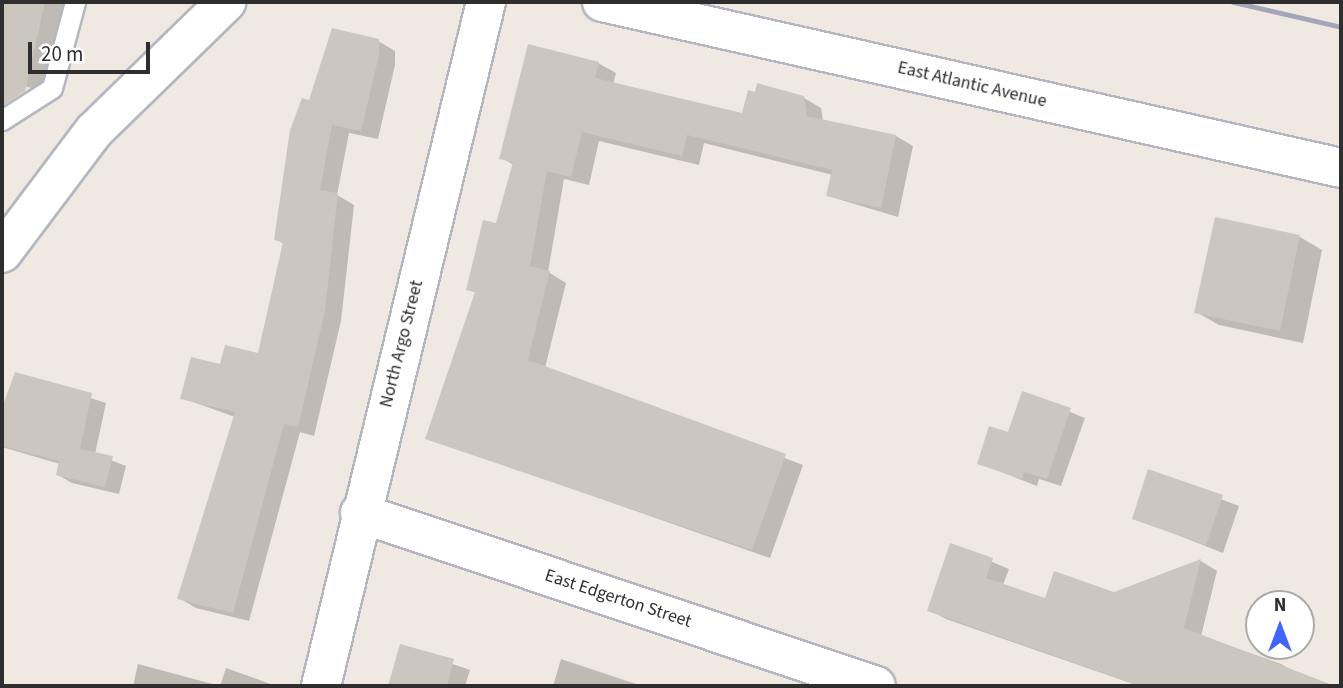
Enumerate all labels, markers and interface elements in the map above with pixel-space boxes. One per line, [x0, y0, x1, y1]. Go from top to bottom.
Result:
scale bar [32, 28, 154, 72]
text: 20 m [41, 39, 83, 69]
street label: East Atlantic Avenue [895, 57, 1049, 113]
street label: North Argo Street [376, 278, 428, 410]
street label: East Edgerton Street [542, 565, 694, 633]
north arrow [1245, 590, 1315, 660]
text: N [1274, 592, 1286, 619]

